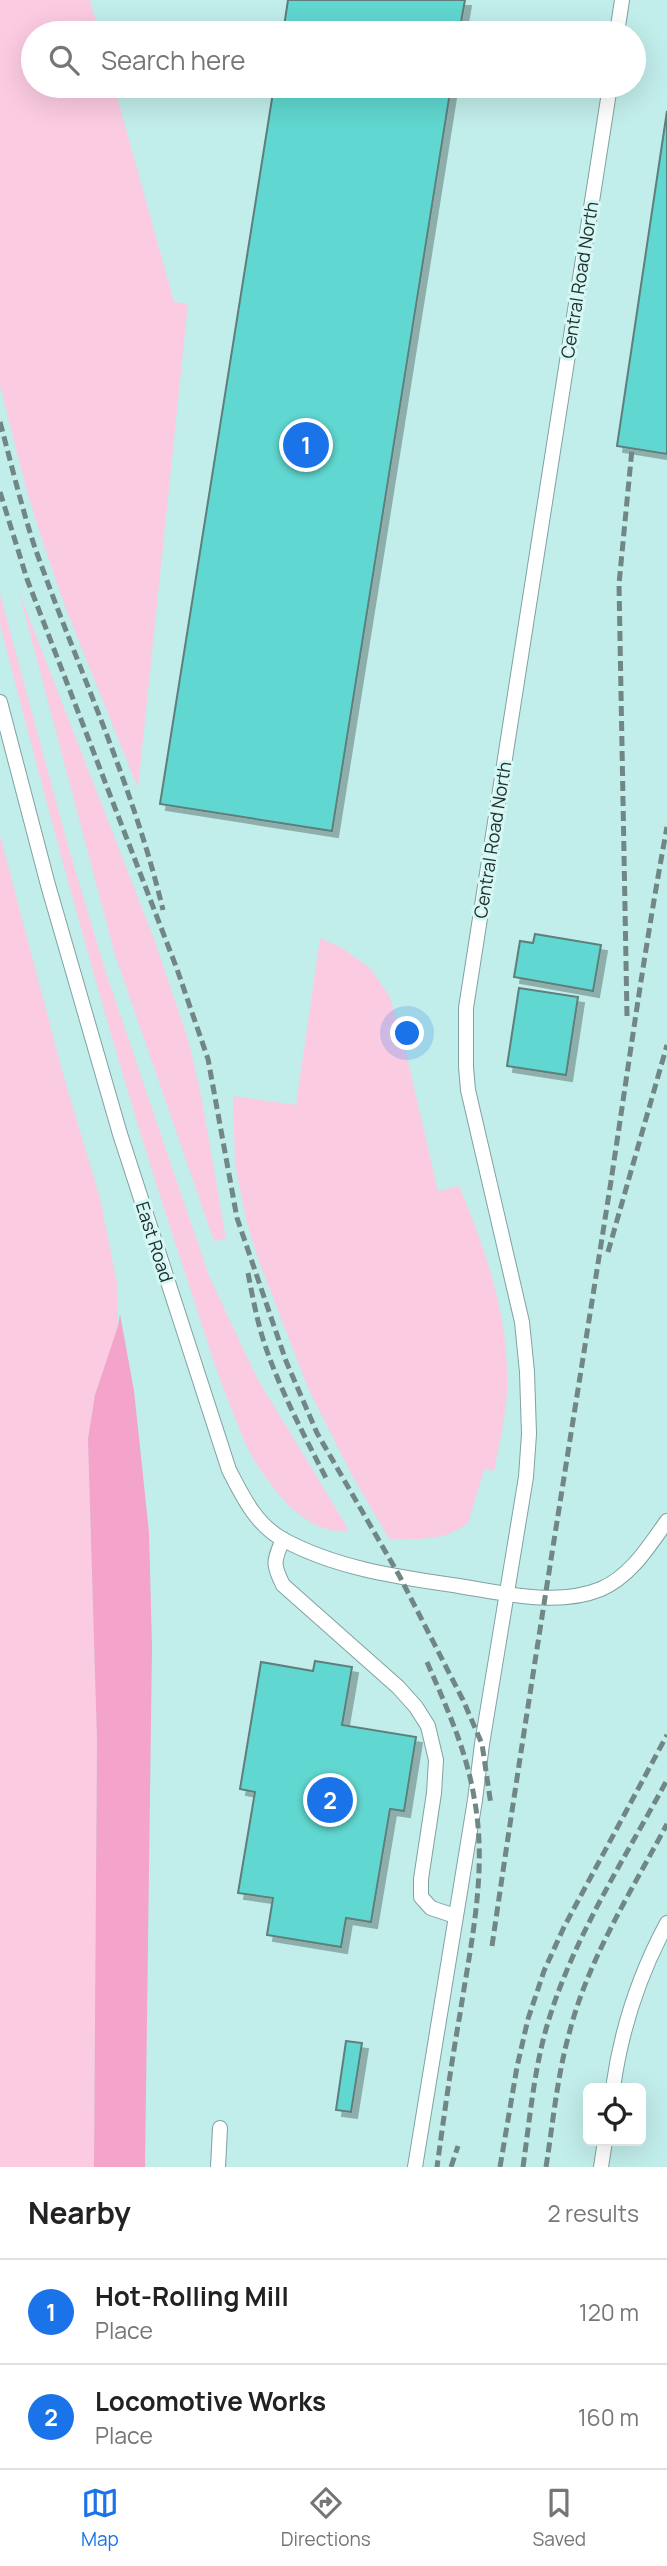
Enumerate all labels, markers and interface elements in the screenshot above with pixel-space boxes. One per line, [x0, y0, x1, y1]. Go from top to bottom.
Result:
search box [21, 21, 646, 98]
icon: search [45, 41, 83, 79]
text: Search here [101, 42, 246, 78]
street label: Central Road North [555, 200, 603, 360]
pin: 1 [283, 419, 329, 471]
street label: Central Road North [468, 760, 516, 920]
your location [390, 1016, 424, 1050]
street label: East Road [131, 1198, 179, 1285]
pin: 2 [307, 1774, 353, 1826]
map controls [583, 2083, 646, 2146]
button: locate [583, 2083, 646, 2146]
text: Nearby [28, 2192, 131, 2233]
text: 2 results [547, 2197, 639, 2229]
text: Hot-Rolling Mill [95, 2278, 289, 2314]
text: 1 [46, 2296, 56, 2328]
text: 120 m [579, 2296, 639, 2328]
text: Place [95, 2314, 153, 2346]
text: Locomotive Works [95, 2383, 326, 2419]
text: 2 [44, 2401, 58, 2433]
text: 160 m [578, 2401, 639, 2433]
text: Place [95, 2419, 153, 2451]
tab: Map [81, 2484, 119, 2552]
tab: Directions [281, 2484, 371, 2552]
tab: Saved [533, 2484, 586, 2552]

